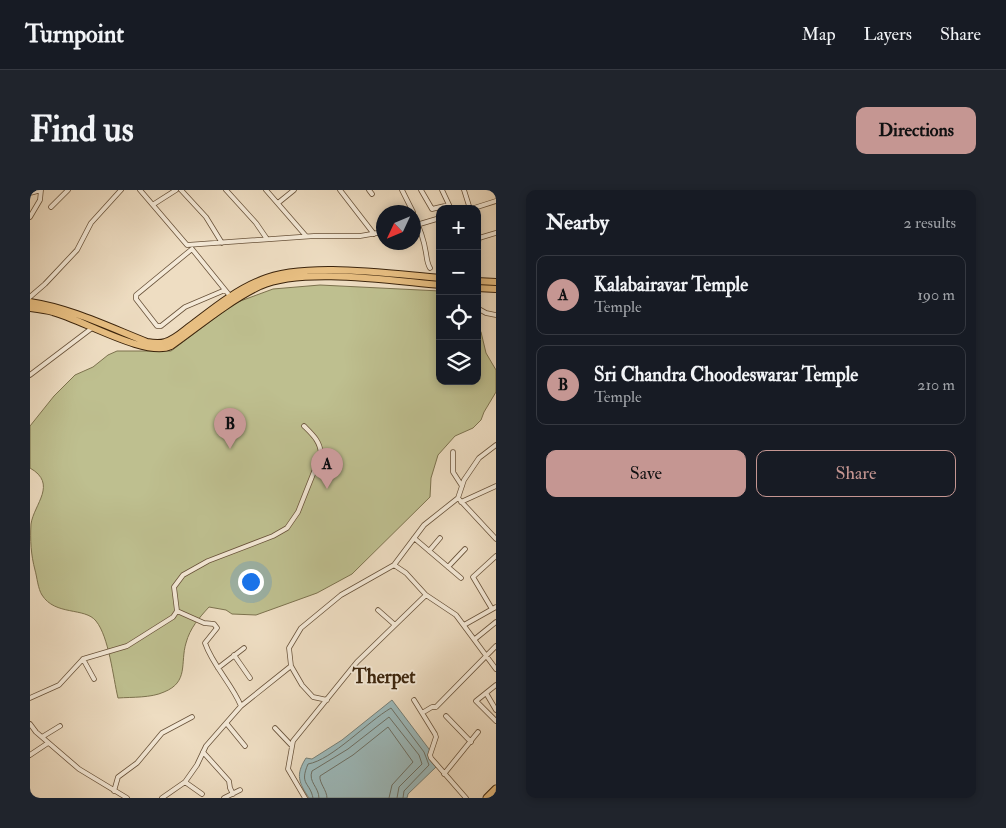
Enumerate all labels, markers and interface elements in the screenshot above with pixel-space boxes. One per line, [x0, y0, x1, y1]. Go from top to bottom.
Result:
text: Turnpoint [25, 19, 124, 50]
text: Map [802, 23, 836, 46]
text: Layers [864, 23, 912, 46]
text: Share [940, 23, 981, 46]
button: Directions [856, 107, 976, 154]
text: Find us [30, 108, 134, 152]
north arrow [376, 205, 421, 250]
map controls [436, 205, 481, 385]
button: + [436, 205, 481, 250]
text: Nearby [546, 209, 609, 236]
text: 2 results [903, 213, 956, 233]
button: − [436, 250, 481, 295]
text: Kalabairavar Temple [594, 273, 748, 297]
text: A [558, 285, 568, 305]
text: 190 m [917, 285, 955, 305]
button: locate [436, 295, 481, 340]
text: Temple [594, 297, 642, 317]
button: layers [436, 340, 481, 385]
text: Sri Chandra Choodeswarar Temple [594, 363, 858, 387]
text: B [558, 375, 568, 395]
text: 210 m [917, 375, 955, 395]
text: Temple [594, 387, 642, 407]
pin: B [214, 408, 246, 449]
pin: A [311, 448, 343, 489]
button: Save [546, 450, 746, 497]
button: Share [756, 450, 956, 497]
your location [238, 569, 264, 595]
district label: Therpet [352, 665, 416, 690]

